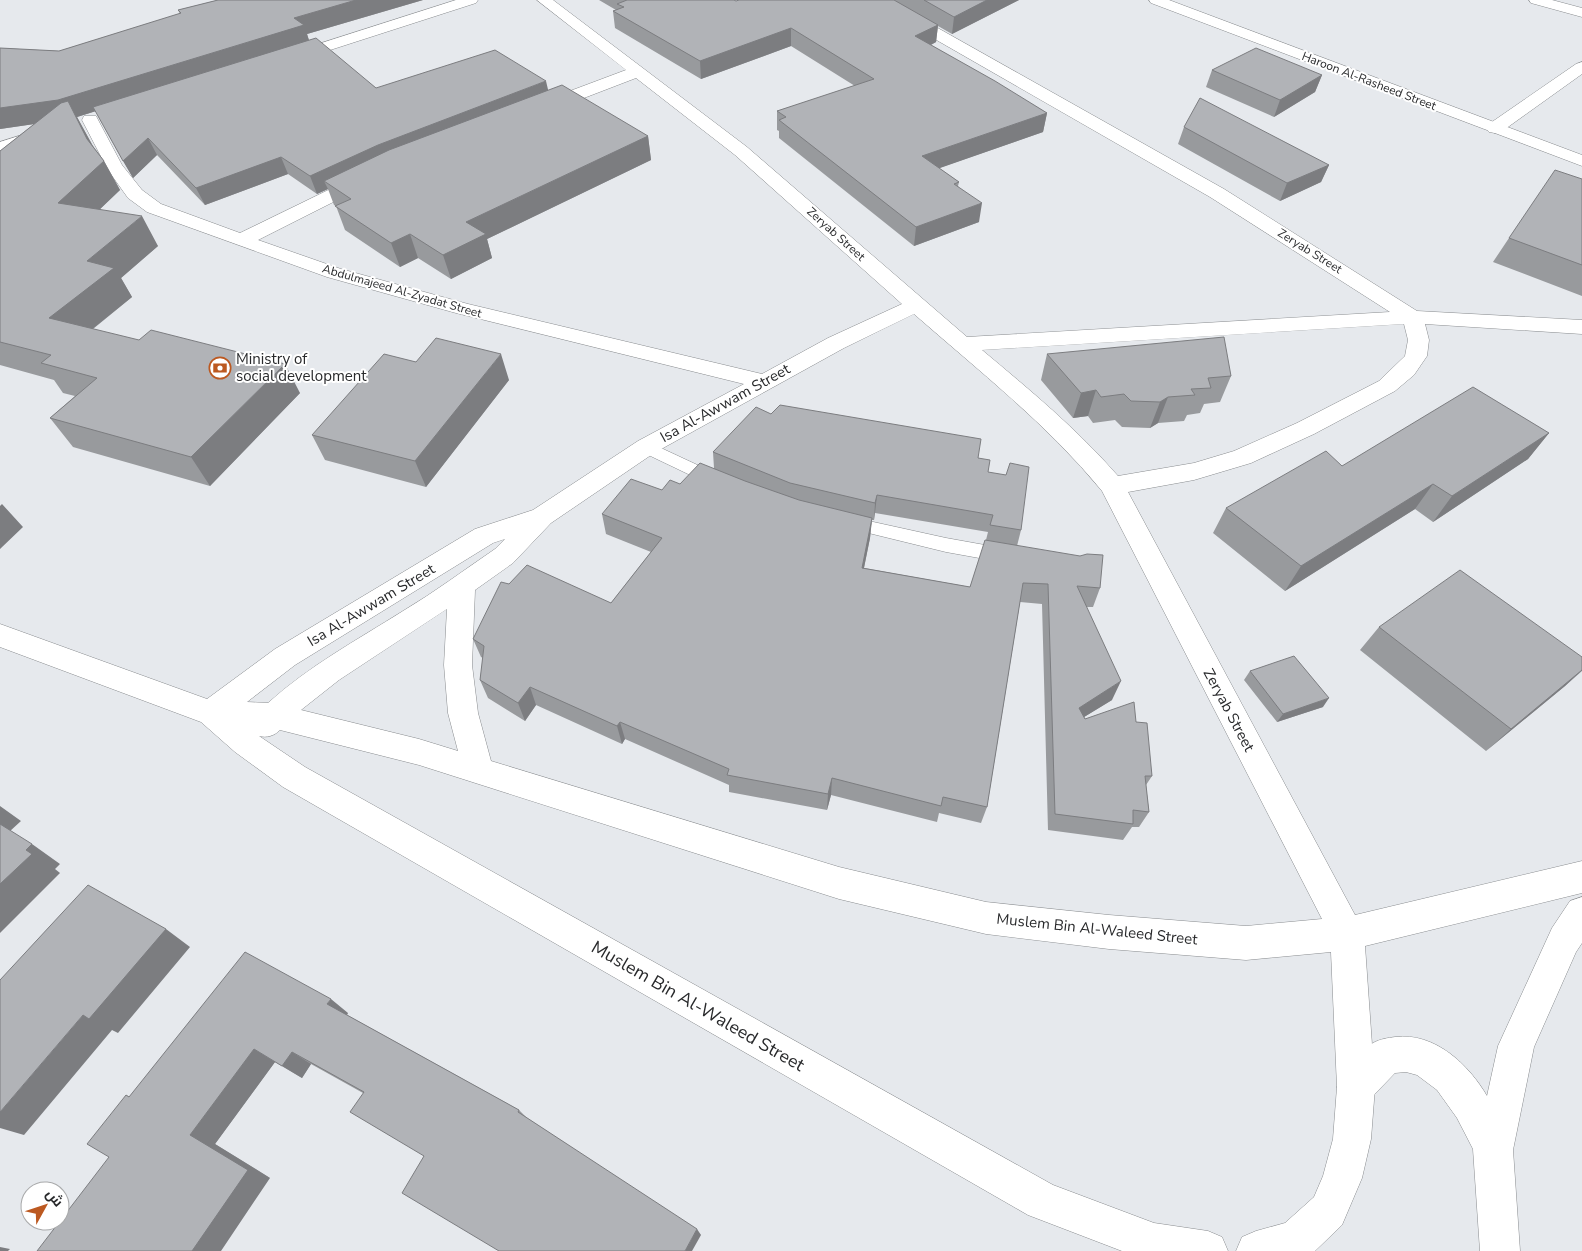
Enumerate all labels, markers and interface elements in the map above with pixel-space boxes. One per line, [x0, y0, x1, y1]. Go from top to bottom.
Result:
street label: Haroon Al-Rasheed Street [1299, 48, 1439, 114]
street label: Zeryab Street [803, 204, 869, 265]
street label: Zeryab Street [1275, 225, 1346, 278]
street label: Abdulmajeed Al-Zyadat Street [320, 261, 484, 322]
place label: Ministry of social development [236, 349, 367, 386]
bank icon: Ministry of social development [208, 356, 232, 380]
street label: Isa Al-Awwam Street [656, 359, 794, 447]
street label: Isa Al-Awwam Street [303, 559, 439, 651]
street label: Zeryab Street [1199, 665, 1260, 756]
street label: Muslem Bin Al-Waleed Street [996, 909, 1199, 950]
street label: Muslem Bin Al-Waleed Street [587, 935, 809, 1077]
north arrow [20, 1181, 70, 1231]
text: ش [42, 1185, 68, 1211]

